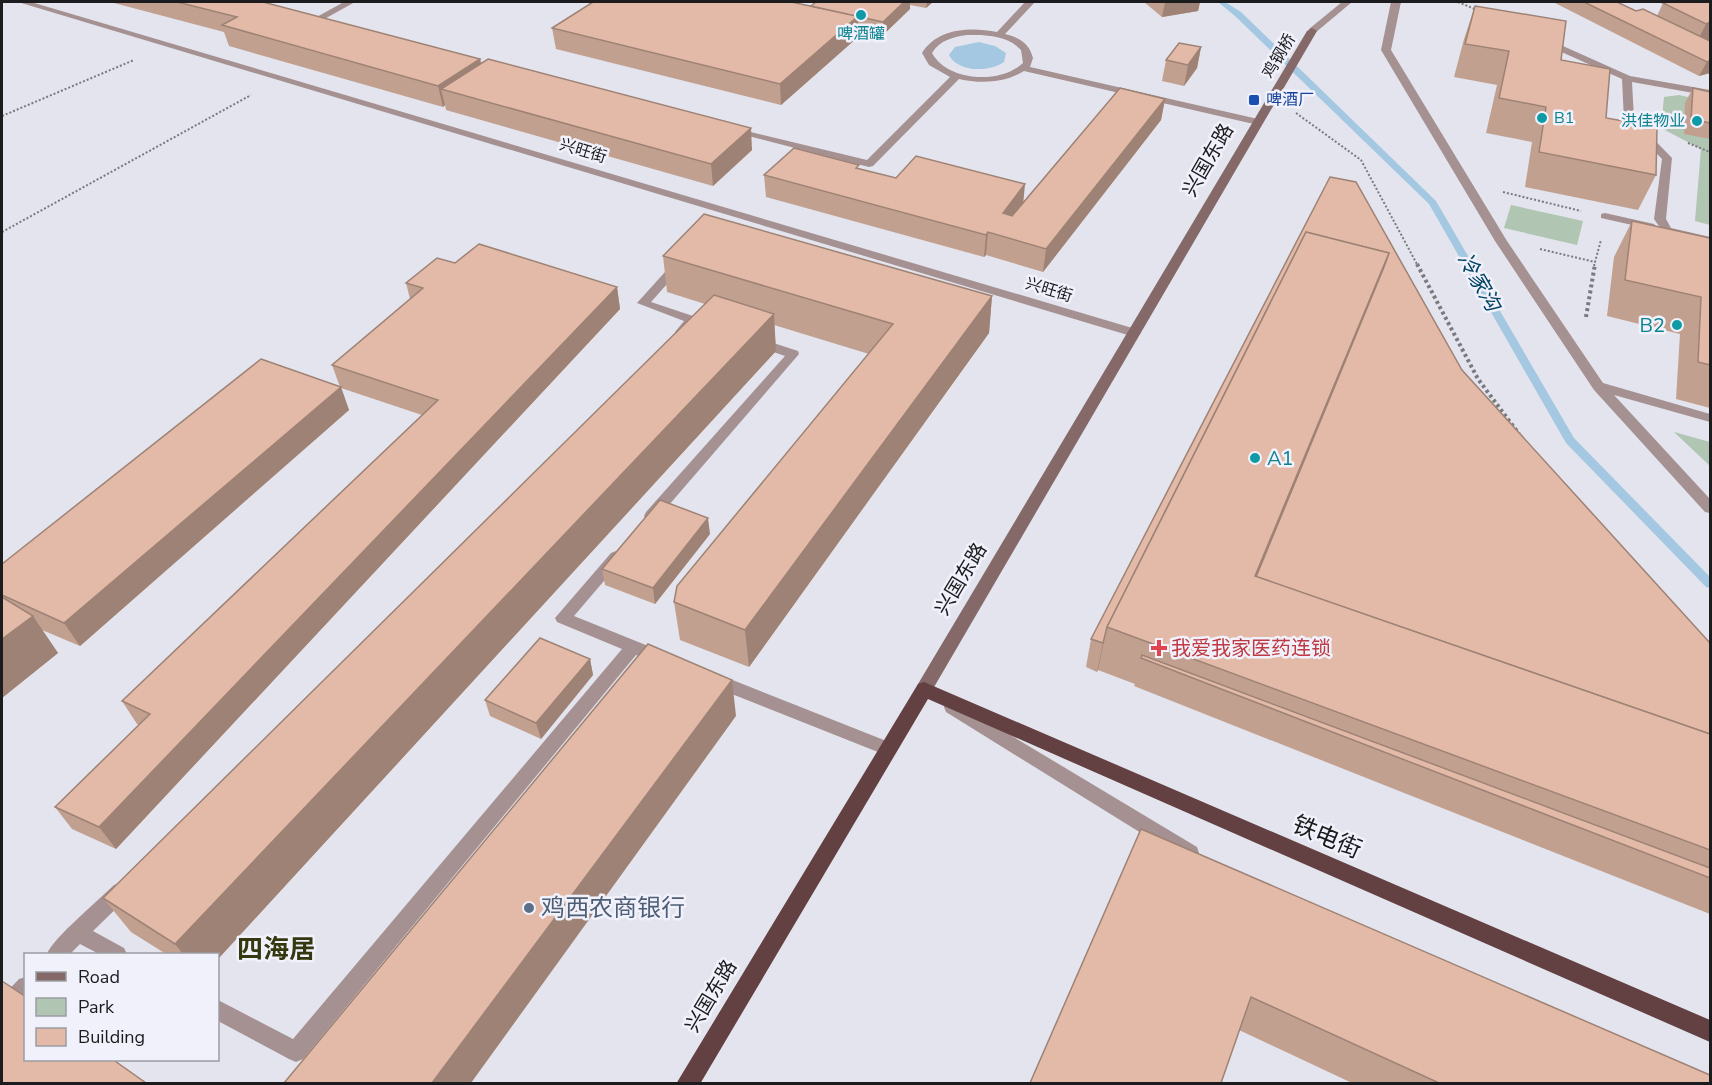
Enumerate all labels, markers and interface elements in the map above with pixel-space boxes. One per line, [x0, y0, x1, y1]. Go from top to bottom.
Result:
marker: 啤酒罐 [854, 8, 868, 22]
place label: 啤酒罐 [837, 23, 885, 45]
street label: 鸡钢桥 [1257, 30, 1301, 82]
place label: 啤酒厂 [1266, 89, 1314, 111]
marker: 啤酒厂 [1247, 93, 1261, 107]
place label: B1 [1554, 107, 1574, 129]
place label: 洪佳物业 [1621, 110, 1685, 132]
marker: B1 [1535, 111, 1549, 125]
marker: 洪佳物业 [1690, 114, 1704, 128]
street label: 兴国东路 [1176, 119, 1240, 201]
street label: 兴旺街 [557, 133, 609, 169]
water label: 冷家沟 [1451, 248, 1508, 318]
street label: 兴旺街 [1023, 272, 1075, 308]
place label: B2 [1639, 312, 1665, 339]
marker: B2 [1670, 318, 1684, 332]
place label: A1 [1267, 445, 1294, 472]
marker: A1 [1248, 451, 1262, 465]
street label: 兴国东路 [929, 538, 993, 620]
place label: 我爱我家医药连锁 [1171, 635, 1331, 662]
marker: 我爱我家医药连锁 [1152, 641, 1166, 655]
street label: 铁电街 [1288, 808, 1366, 866]
place label: 鸡西农商银行 [541, 892, 685, 924]
marker: 鸡西农商银行 [522, 901, 536, 915]
district label: 四海居 [237, 932, 315, 967]
legend [24, 953, 219, 1061]
street label: 兴国东路 [679, 955, 743, 1037]
text: Road [78, 965, 120, 989]
text: Park [78, 995, 115, 1019]
text: Building [78, 1025, 145, 1049]

